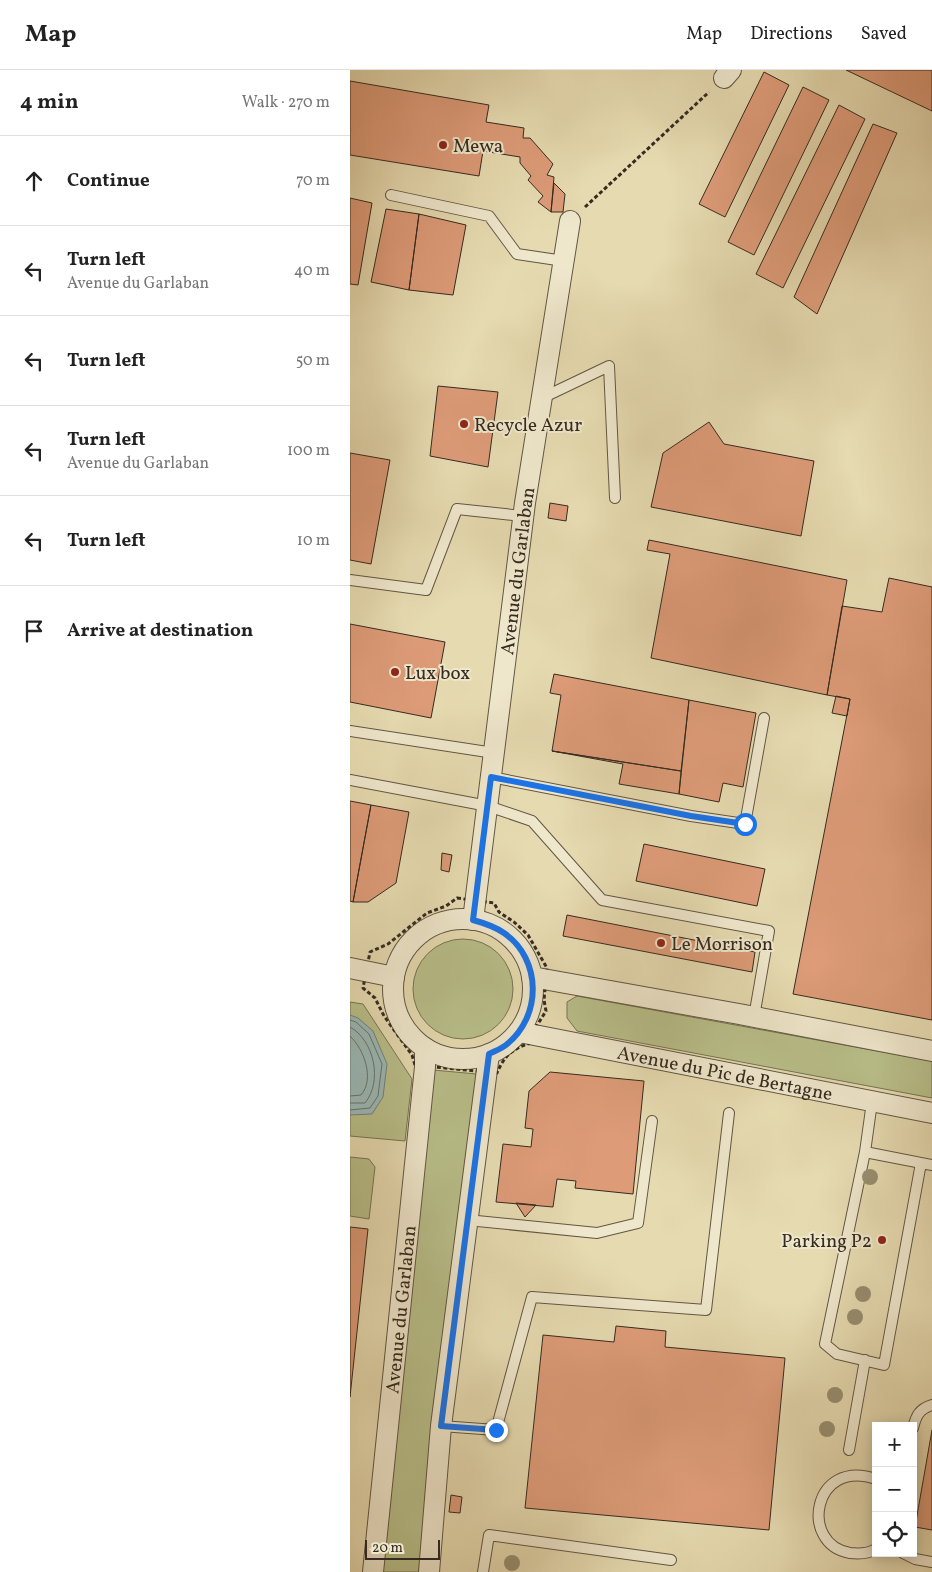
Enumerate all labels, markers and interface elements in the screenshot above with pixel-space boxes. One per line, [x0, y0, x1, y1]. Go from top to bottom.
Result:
text: Map [25, 18, 76, 52]
text: Map [686, 22, 722, 47]
text: Directions [750, 22, 833, 47]
text: Saved [861, 22, 907, 47]
text: 4 min [20, 88, 79, 117]
text: Walk · 270 m [242, 92, 330, 114]
place label: Mewa [453, 134, 503, 160]
marker: Mewa [437, 139, 449, 151]
icon: ahead [20, 167, 48, 195]
text: Continue [67, 168, 150, 194]
text: 70 m [296, 170, 330, 192]
text: Turn left [67, 247, 146, 273]
icon: left [20, 257, 48, 285]
text: 40 m [294, 260, 330, 282]
text: Avenue du Garlaban [67, 273, 209, 295]
icon: left [20, 347, 48, 375]
text: Turn left [67, 348, 146, 374]
text: 50 m [296, 350, 330, 372]
place label: Recycle Azur [474, 413, 582, 439]
marker: Recycle Azur [458, 418, 470, 430]
text: Turn left [67, 427, 146, 453]
icon: left [20, 437, 48, 465]
text: 100 m [287, 440, 330, 462]
text: Avenue du Garlaban [67, 453, 209, 475]
street label: Avenue du Garlaban [495, 485, 542, 656]
icon: left [20, 527, 48, 555]
text: Turn left [67, 528, 146, 554]
text: 10 m [297, 530, 330, 552]
icon: arrive [20, 617, 48, 645]
text: Arrive at destination [67, 618, 253, 644]
place label: Lux box [405, 661, 470, 687]
marker: Lux box [389, 666, 401, 678]
route start [734, 813, 757, 836]
place label: Le Morrison [671, 932, 773, 958]
marker: Le Morrison [655, 937, 667, 949]
street label: Avenue du Pic de Bertagne [615, 1041, 835, 1108]
street label: Avenue du Garlaban [380, 1224, 424, 1395]
place label: Parking P2 [781, 1229, 872, 1255]
marker: Parking P2 [876, 1234, 888, 1246]
route end [485, 1419, 508, 1442]
map controls [872, 1422, 917, 1557]
button: + [872, 1422, 917, 1467]
button: − [872, 1467, 917, 1512]
button: locate [872, 1512, 917, 1557]
scale bar [365, 1537, 440, 1560]
text: 20 m [372, 1539, 403, 1558]

